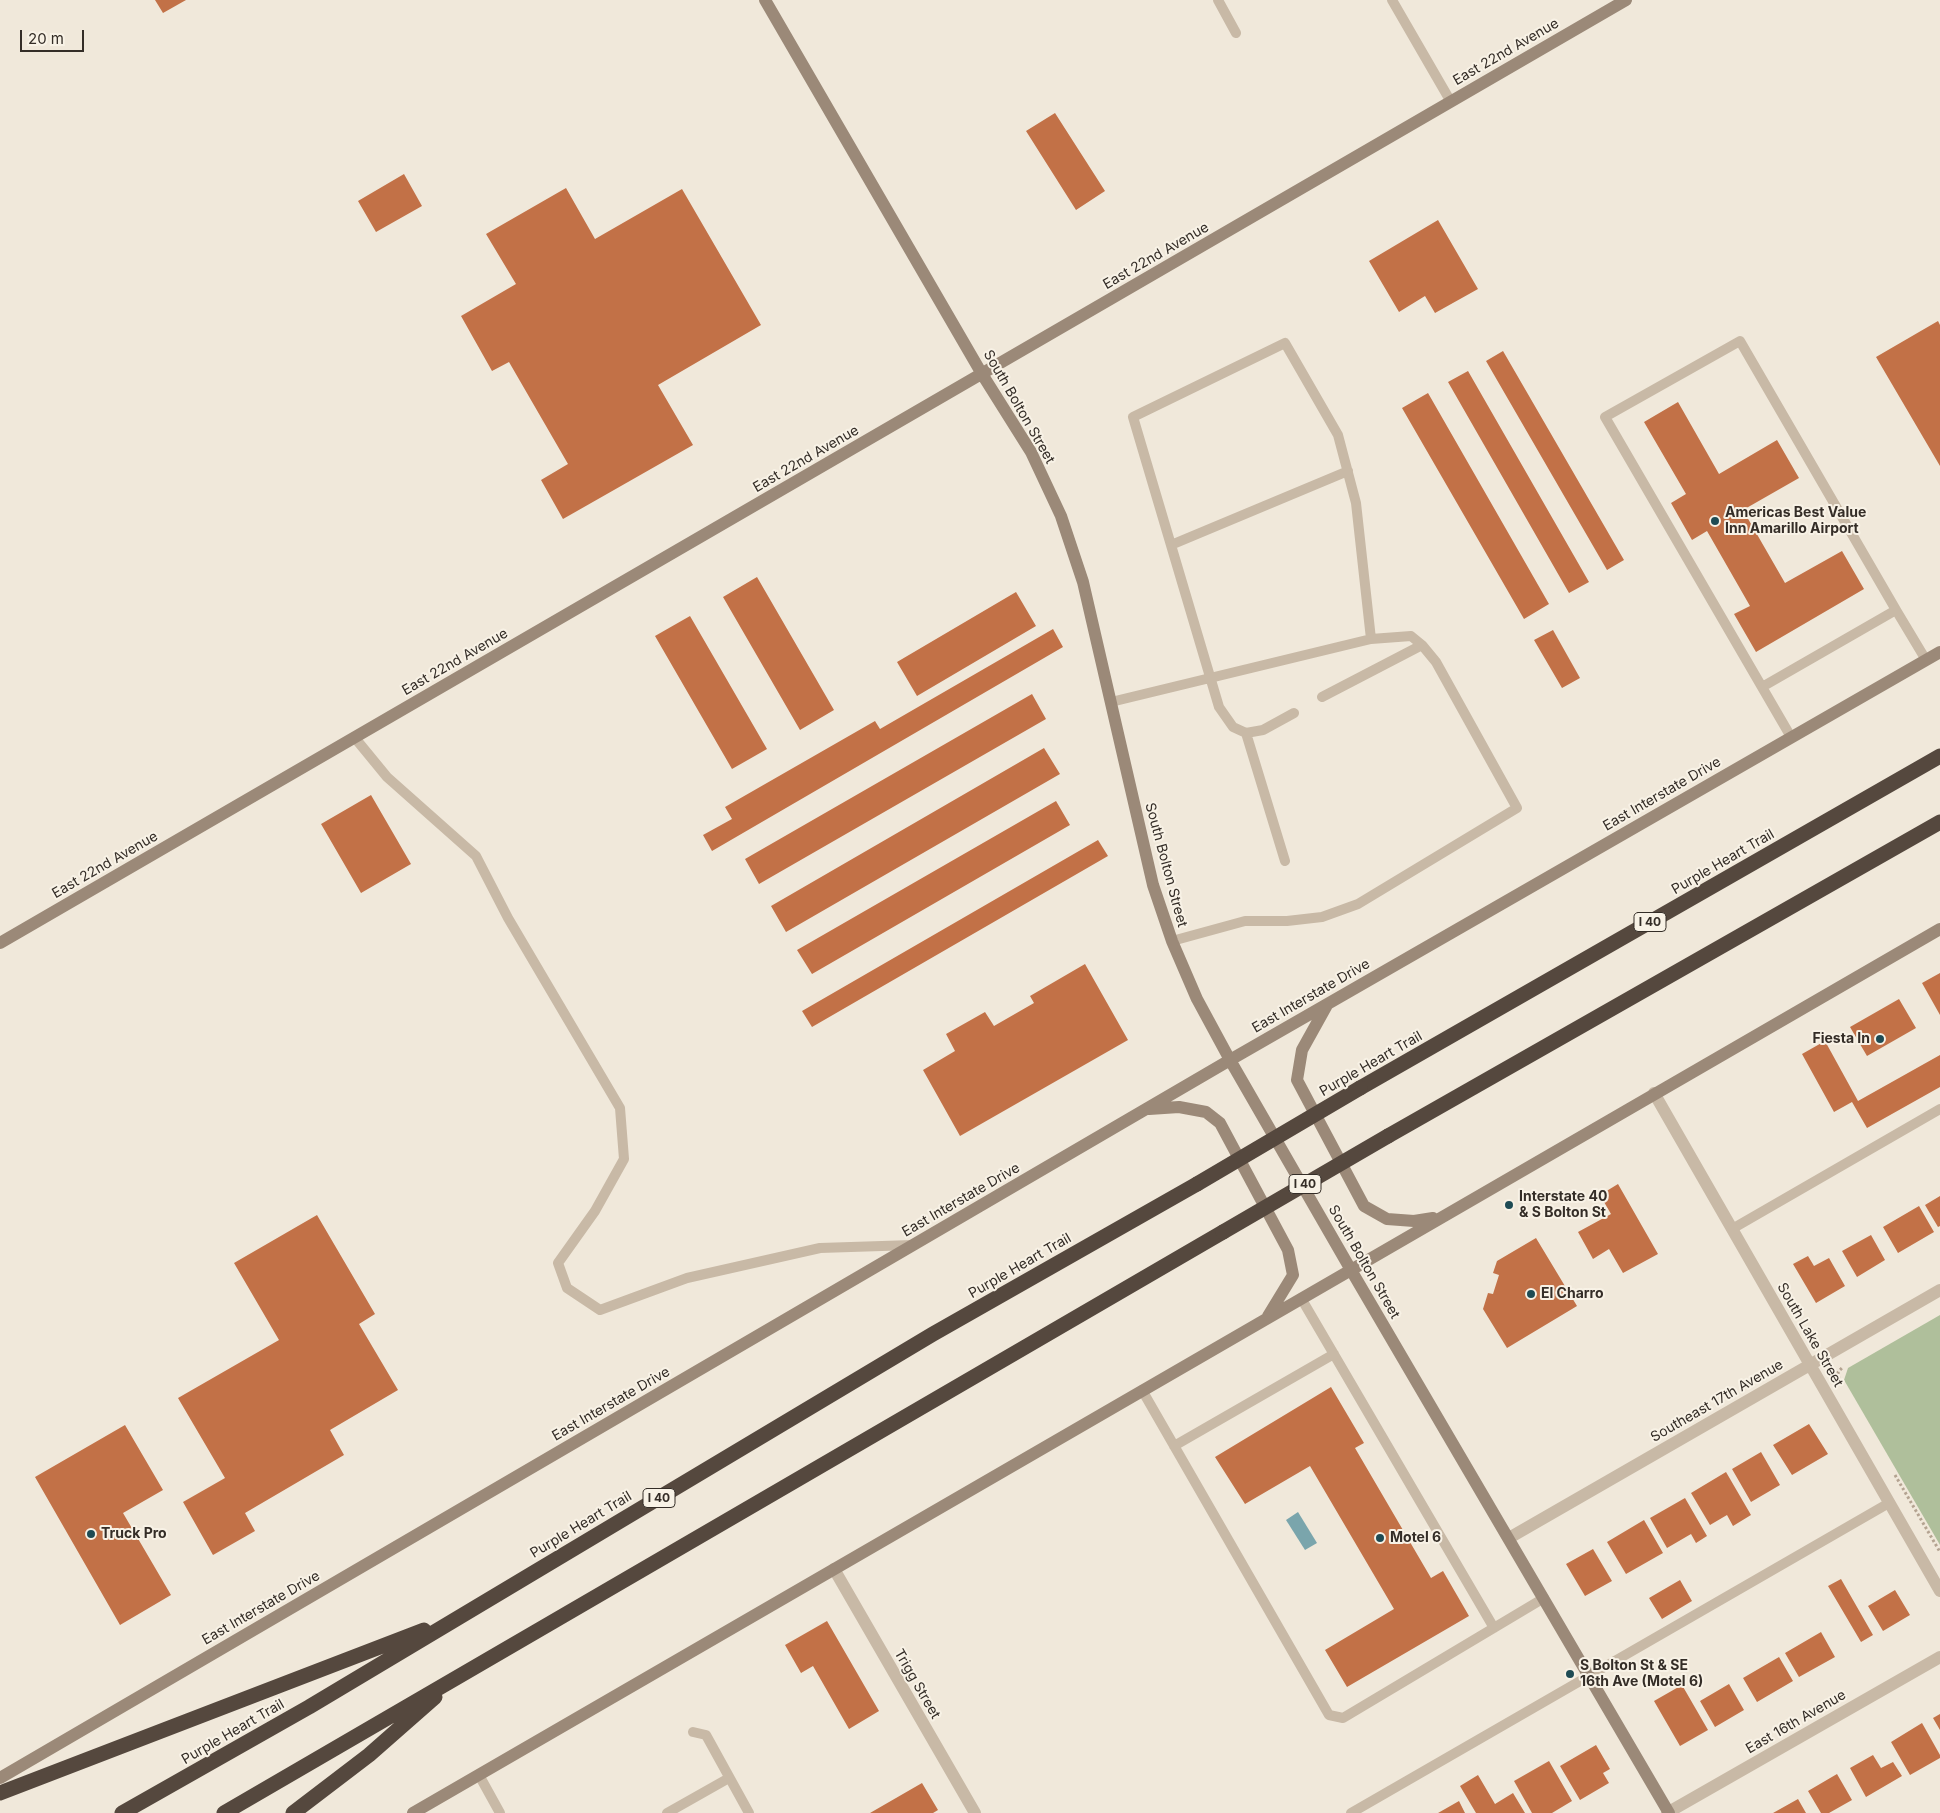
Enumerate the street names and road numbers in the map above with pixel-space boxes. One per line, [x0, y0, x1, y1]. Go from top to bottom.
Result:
street label: East 22nd Avenue [1450, 15, 1562, 89]
street label: East 22nd Avenue [1100, 219, 1212, 293]
street label: South Bolton Street [980, 347, 1058, 467]
street label: East 22nd Avenue [750, 422, 862, 496]
street label: East 22nd Avenue [399, 625, 511, 699]
street label: East Interstate Drive [1600, 753, 1724, 835]
street label: South Bolton Street [1141, 801, 1191, 929]
street label: Purple Heart Trail [1669, 826, 1777, 898]
street label: East 22nd Avenue [49, 828, 161, 902]
road number: I 40 [1634, 912, 1666, 932]
street label: East Interstate Drive [1249, 955, 1373, 1037]
street label: Purple Heart Trail [1317, 1028, 1425, 1100]
street label: East Interstate Drive [899, 1159, 1023, 1241]
road number: I 40 [1289, 1174, 1321, 1194]
street label: South Bolton Street [1325, 1202, 1403, 1322]
street label: Purple Heart Trail [966, 1230, 1074, 1302]
street label: South Lake Street [1773, 1280, 1847, 1390]
street label: Southeast 17th Avenue [1648, 1356, 1786, 1446]
street label: East Interstate Drive [549, 1363, 673, 1445]
street label: Purple Heart Trail [527, 1488, 635, 1562]
road number: I 40 [643, 1489, 675, 1508]
street label: East Interstate Drive [199, 1567, 323, 1649]
street label: Trigg Street [890, 1646, 944, 1722]
street label: East 16th Avenue [1743, 1687, 1849, 1757]
street label: Purple Heart Trail [179, 1696, 287, 1768]

